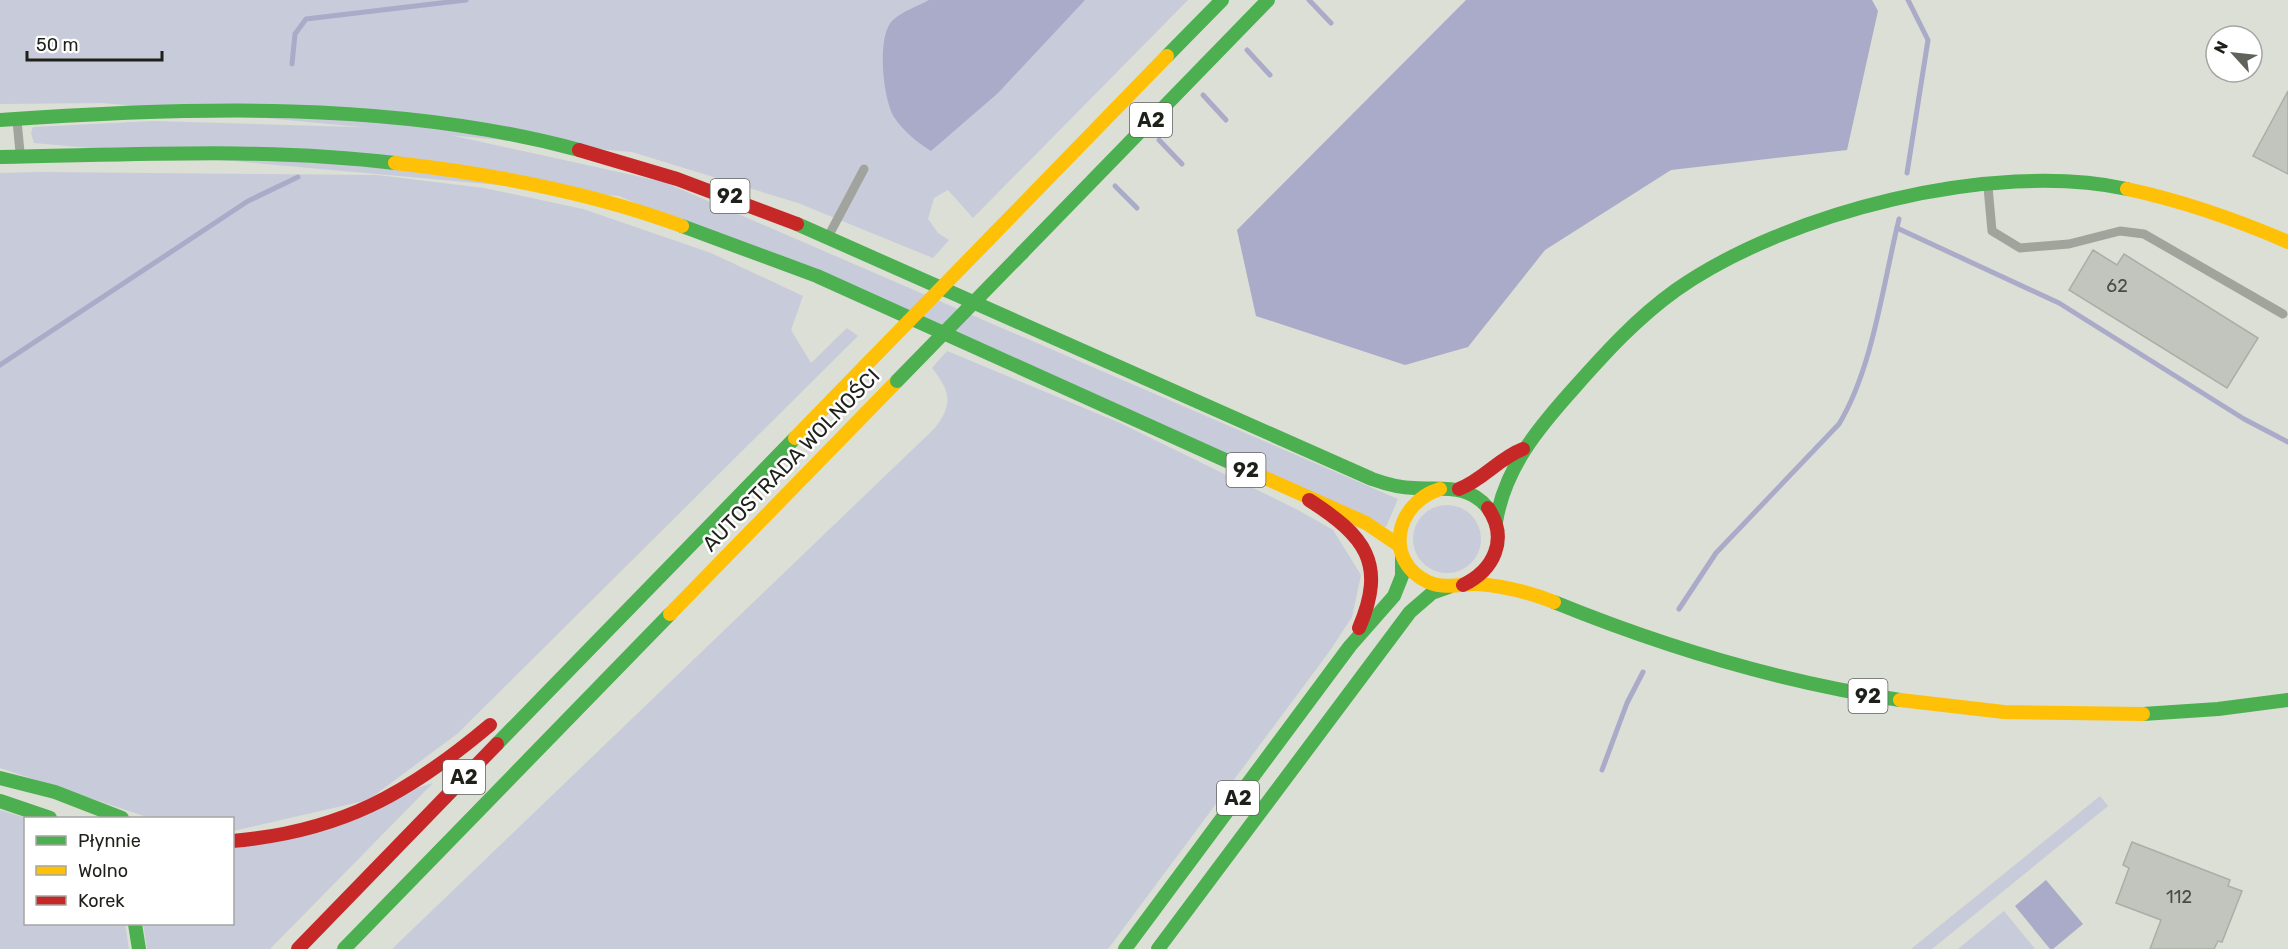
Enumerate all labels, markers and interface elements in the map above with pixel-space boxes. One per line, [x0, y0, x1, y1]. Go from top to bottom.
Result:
scale bar [27, 24, 162, 62]
north arrow [2204, 24, 2264, 84]
text: 50 m [36, 34, 79, 56]
text: N [2210, 38, 2232, 57]
road number: A2 [1130, 103, 1172, 137]
road number: 92 [710, 179, 750, 213]
house number: 62 [2106, 275, 2128, 297]
street label: AUTOSTRADA WOLNOŚCI [697, 363, 884, 556]
road number: 92 [1226, 453, 1266, 487]
road number: 92 [1848, 679, 1888, 713]
road number: A2 [443, 760, 485, 794]
road number: A2 [1217, 781, 1259, 815]
legend [24, 817, 234, 925]
text: Płynnie [78, 830, 141, 852]
text: Wolno [78, 860, 128, 882]
house number: 112 [2166, 886, 2192, 908]
text: Korek [78, 890, 125, 912]

